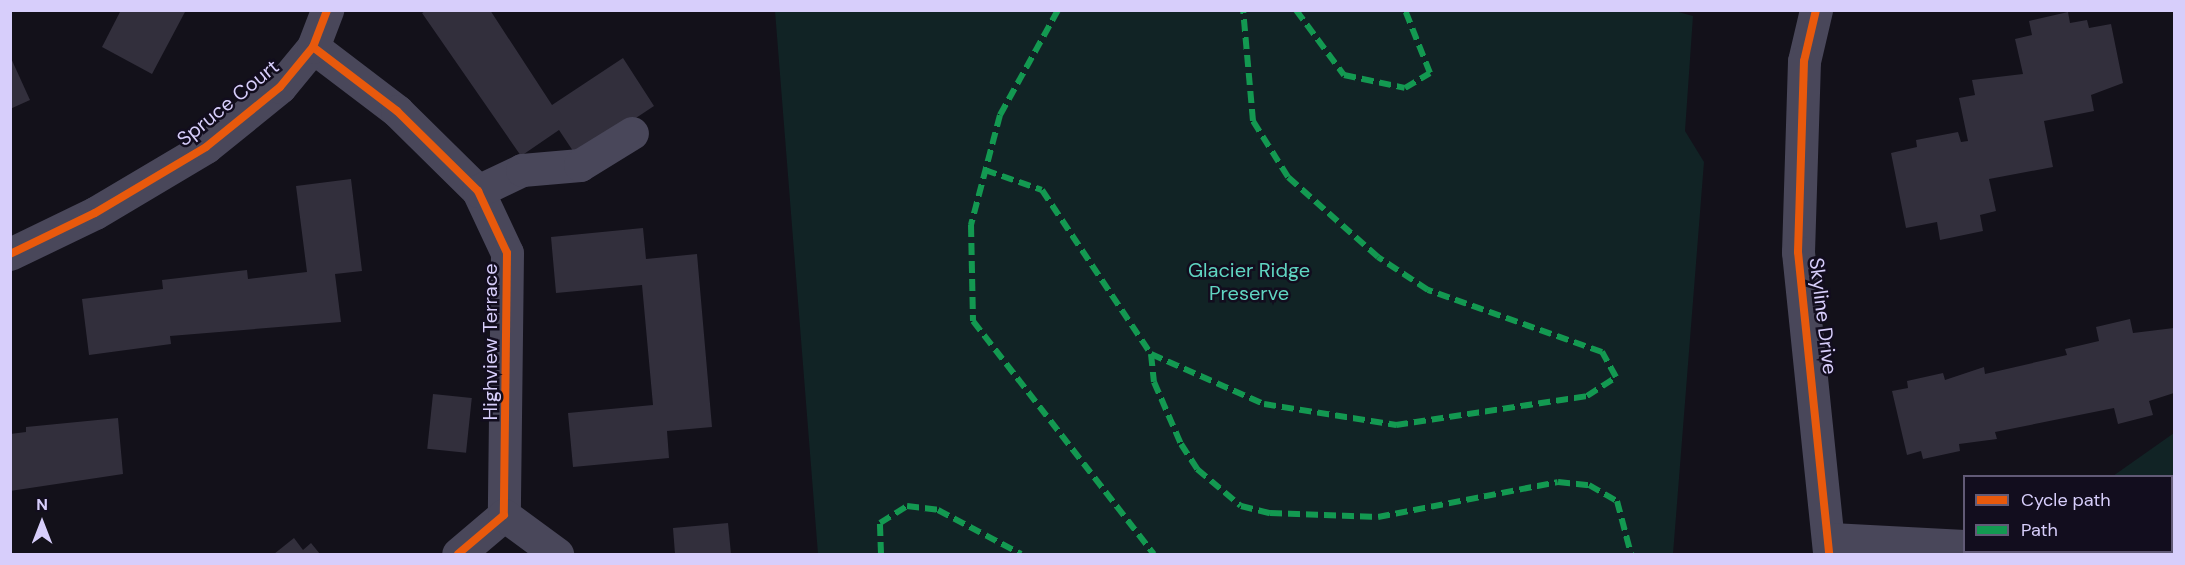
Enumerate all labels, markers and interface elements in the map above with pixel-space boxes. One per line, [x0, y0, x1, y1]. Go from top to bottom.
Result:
street label: Spruce Court [172, 55, 284, 151]
street label: Skyline Drive [1804, 256, 1842, 376]
park label: Glacier Ridge Preserve [1188, 259, 1310, 306]
street label: Highview Terrace [478, 263, 502, 421]
legend [1963, 475, 2173, 553]
text: Cycle path [2021, 488, 2111, 512]
north arrow [12, 493, 72, 553]
text: N [36, 494, 48, 515]
text: Path [2021, 518, 2058, 542]

